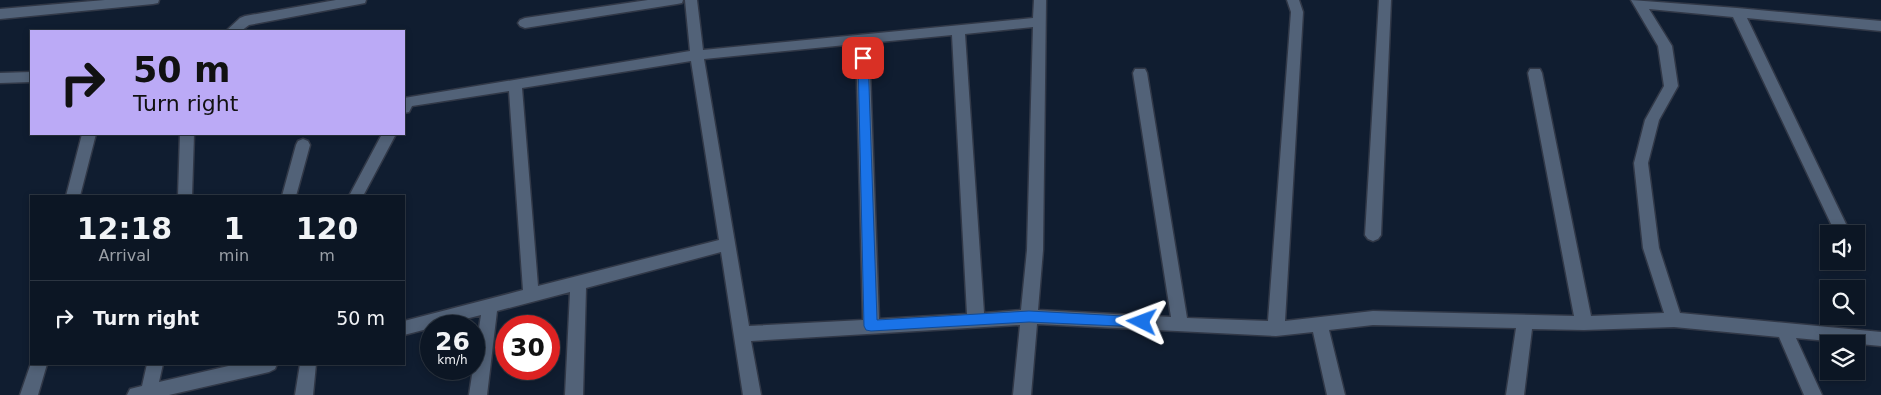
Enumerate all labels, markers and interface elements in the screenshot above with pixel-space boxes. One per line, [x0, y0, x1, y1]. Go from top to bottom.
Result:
pin [842, 37, 884, 79]
icon: arrive [849, 44, 877, 72]
icon: right [50, 50, 115, 115]
text: 50 m [133, 50, 230, 90]
text: Turn right [133, 91, 238, 116]
text: 12:18 [77, 211, 172, 246]
text: 1 [223, 211, 244, 246]
text: 120 [296, 211, 358, 246]
map controls [1820, 225, 1865, 380]
button: sound [1820, 225, 1865, 270]
text: Arrival [98, 246, 150, 265]
text: min [219, 246, 249, 265]
text: m [319, 246, 335, 265]
button: search [1820, 280, 1865, 325]
position arrow [1115, 295, 1167, 347]
icon: right [50, 304, 78, 332]
text: Turn right [93, 307, 199, 329]
text: 50 m [336, 307, 385, 329]
speed limit sign: 30 [495, 315, 560, 380]
text: 26 [435, 327, 470, 356]
button: layers [1820, 335, 1865, 380]
text: km/h [437, 353, 468, 367]

